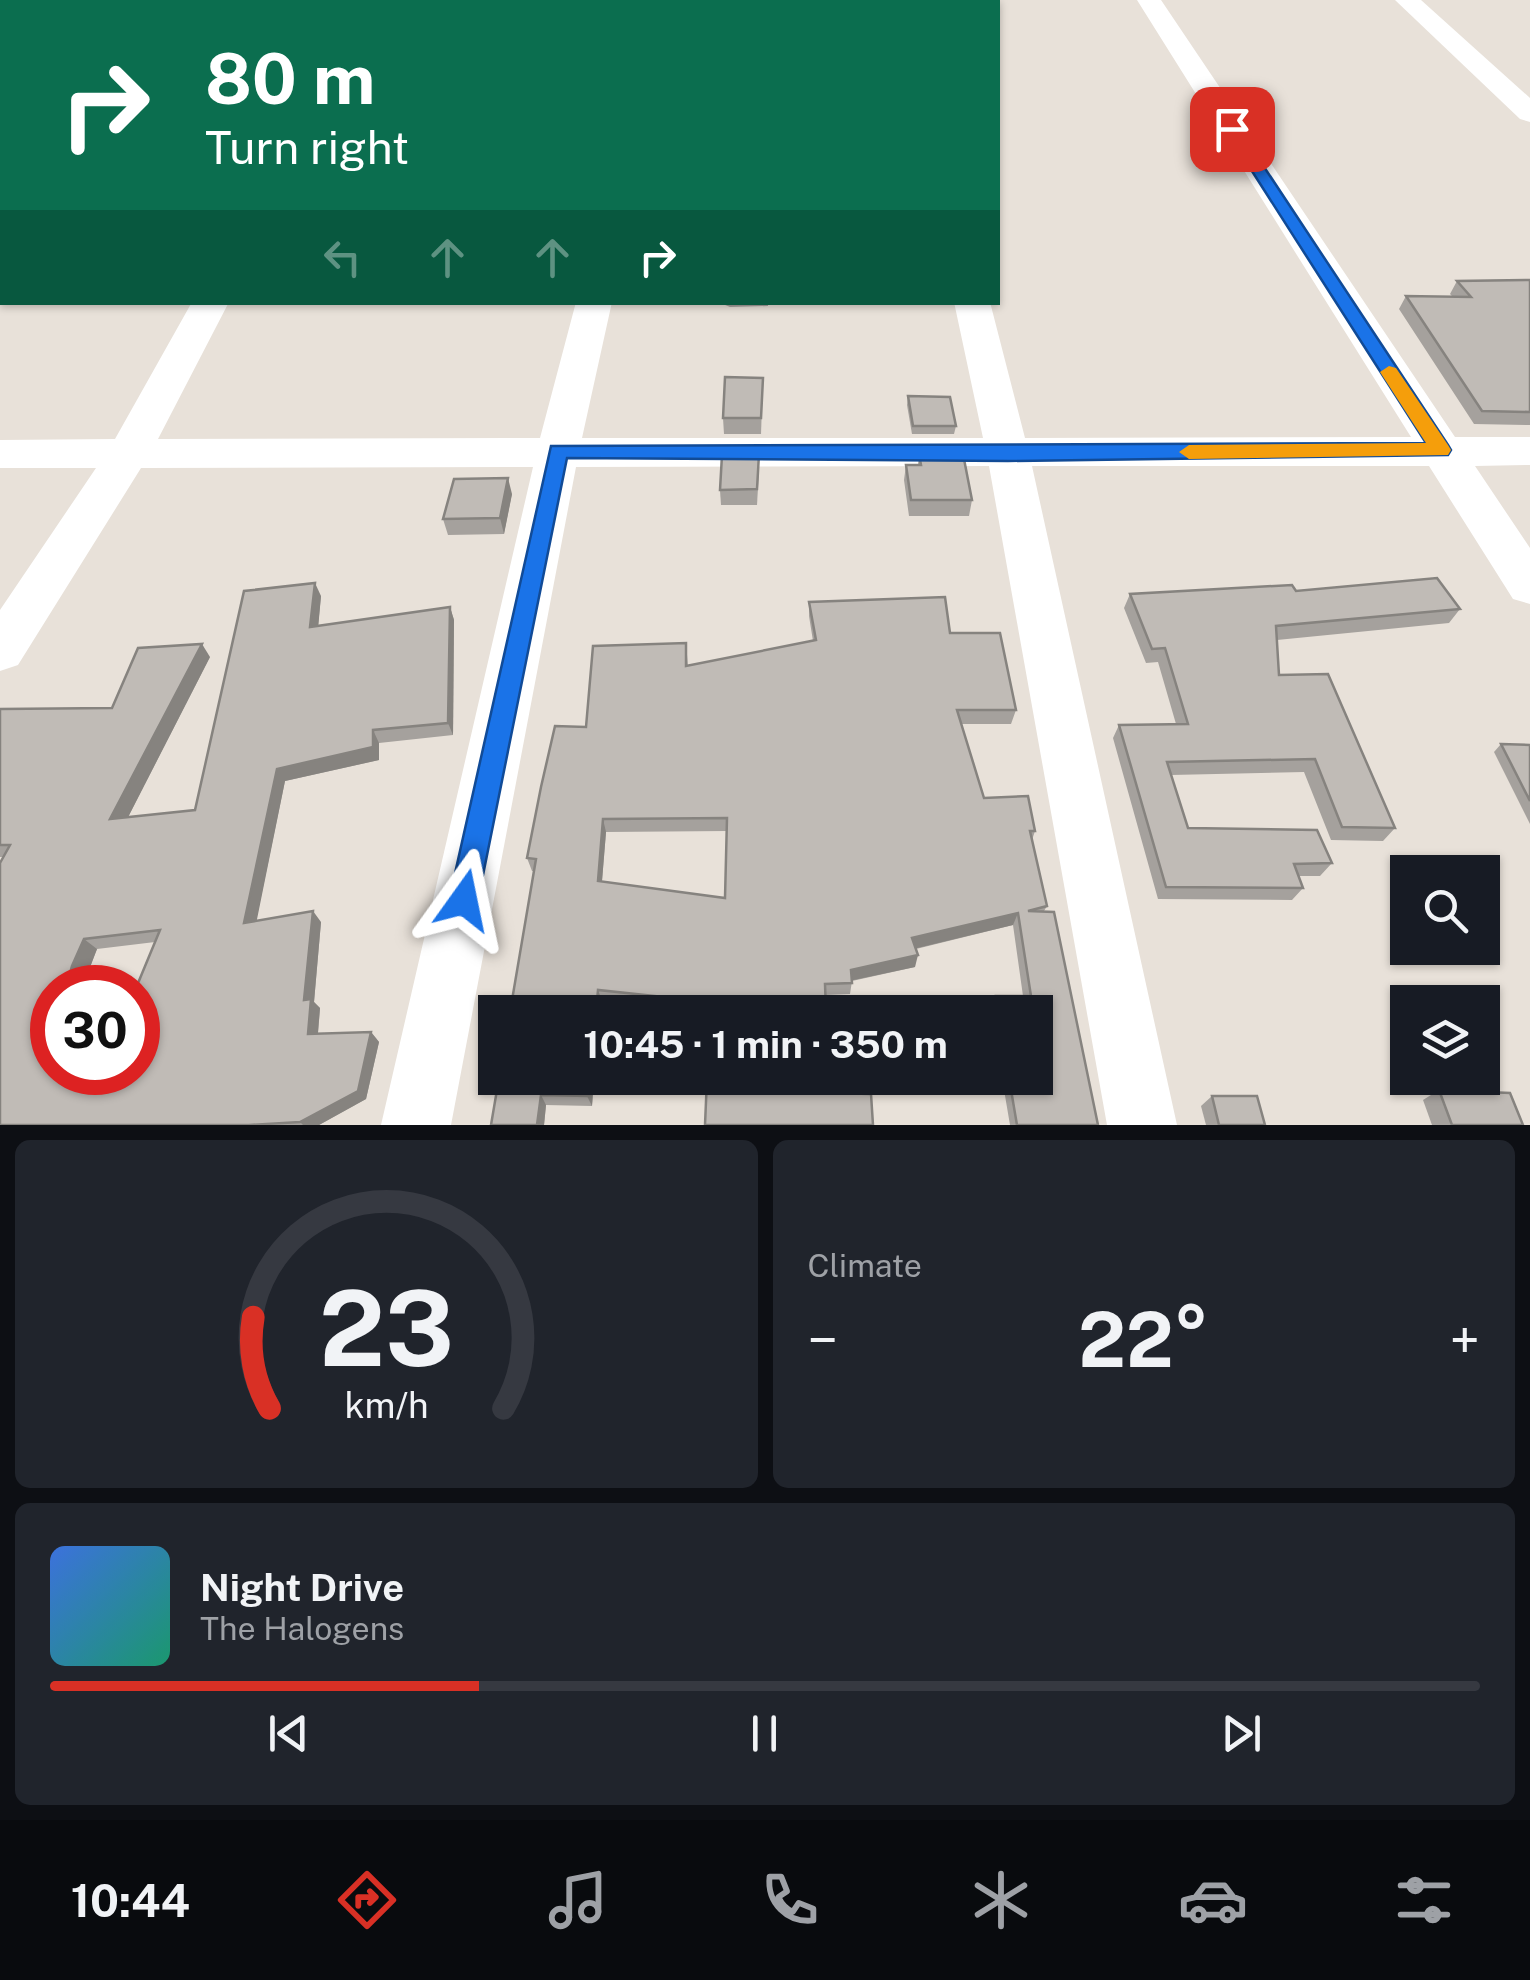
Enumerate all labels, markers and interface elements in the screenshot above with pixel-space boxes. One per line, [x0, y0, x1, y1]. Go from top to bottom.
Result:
text: 80 m [205, 37, 375, 120]
icon: right [40, 40, 170, 170]
pin [1190, 87, 1275, 172]
icon: arrive [1205, 102, 1260, 157]
text: Turn right [205, 121, 409, 174]
icon: left [315, 230, 370, 285]
icon: ahead [420, 230, 475, 285]
icon: ahead [525, 230, 580, 285]
icon: right [630, 230, 685, 285]
position arrow [412, 848, 516, 952]
map controls [1390, 855, 1500, 1095]
button: search [1390, 855, 1500, 965]
speed limit sign: 30 [30, 965, 160, 1095]
button: layers [1390, 985, 1500, 1095]
text: 10:45 · 1 min · 350 m [583, 1022, 948, 1067]
text: Climate [808, 1247, 922, 1284]
text: 23 [319, 1267, 454, 1389]
text: 22° [1078, 1296, 1209, 1384]
text: − [808, 1308, 838, 1372]
text: + [1450, 1308, 1480, 1372]
text: km/h [344, 1384, 428, 1426]
text: Night Drive [200, 1565, 404, 1610]
text: The Halogens [200, 1610, 404, 1647]
icon: previous [261, 1706, 316, 1761]
icon: pause [737, 1706, 792, 1761]
icon: next [1214, 1706, 1269, 1761]
icon: directions [332, 1865, 402, 1935]
icon: music [543, 1865, 613, 1935]
icon: phone [755, 1865, 825, 1935]
icon: climate [966, 1865, 1036, 1935]
icon: car [1178, 1865, 1248, 1935]
icon: filters [1389, 1865, 1459, 1935]
text: 10:44 [71, 1874, 190, 1927]

